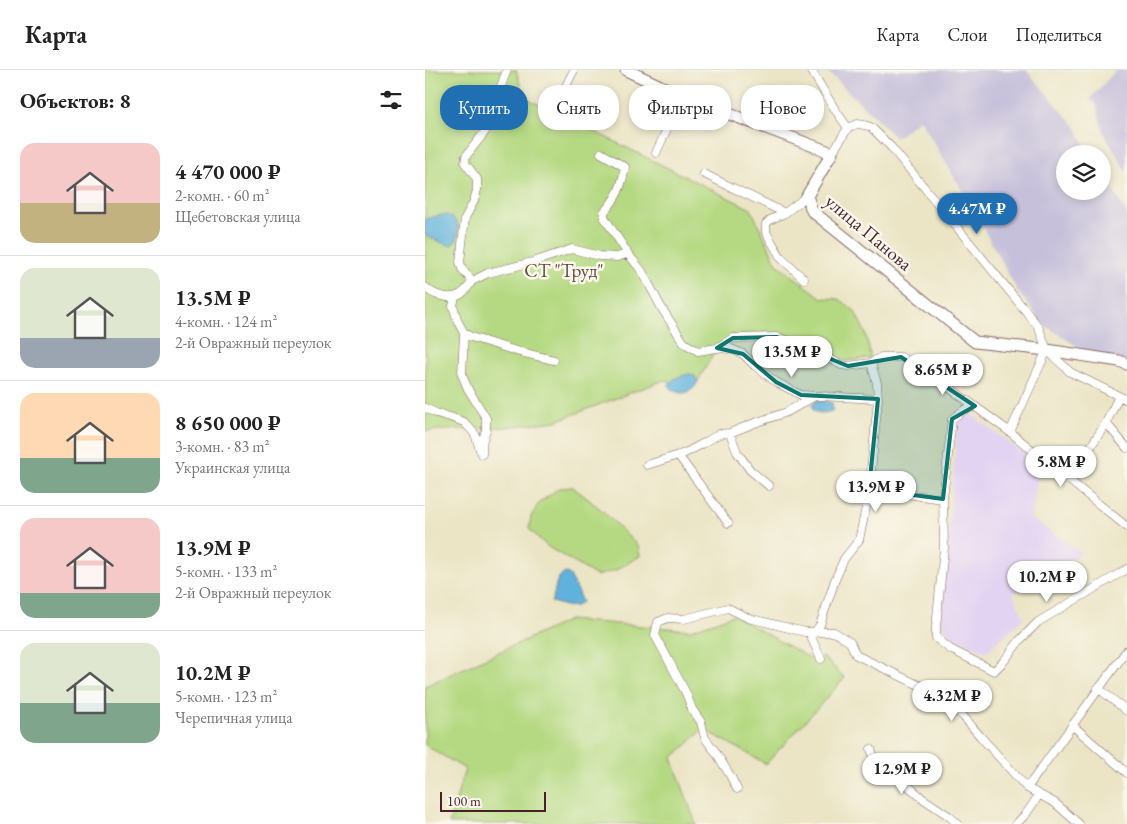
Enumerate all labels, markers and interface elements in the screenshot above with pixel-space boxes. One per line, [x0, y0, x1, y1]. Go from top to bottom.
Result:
text: Карта [25, 19, 87, 50]
text: Карта [877, 23, 920, 46]
text: Слои [948, 23, 987, 46]
text: Поделиться [1015, 23, 1102, 46]
chip: Купить [440, 85, 528, 130]
chip: Снять [538, 85, 619, 130]
chip: Фильтры [629, 85, 731, 130]
chip: Новое [741, 85, 824, 130]
icon: filters [377, 86, 405, 114]
text: Объектов: 8 [20, 87, 131, 114]
map controls [1056, 145, 1111, 200]
button: layers [1056, 145, 1111, 200]
text: 4 470 000 ₽ [175, 158, 281, 185]
icon: home [60, 163, 120, 223]
text: 2-комн. · 60 m² [175, 185, 270, 206]
street label: улица Панова [820, 189, 918, 276]
pin: 4.47M ₽ [931, 192, 1023, 235]
text: 4.47M ₽ [948, 198, 1006, 219]
text: Щебетовская улица [175, 206, 301, 227]
park label: СТ "Труд" [524, 258, 604, 283]
text: 13.5M ₽ [175, 284, 251, 311]
icon: home [60, 288, 120, 348]
text: 4-комн. · 124 m² [175, 311, 277, 332]
text: 2-й Овражный переулок [175, 332, 332, 353]
pin: 13.5M ₽ [746, 336, 838, 378]
text: 13.5M ₽ [763, 341, 821, 362]
pin: 8.65M ₽ [897, 354, 989, 396]
text: 8.65M ₽ [914, 359, 972, 380]
text: 8 650 000 ₽ [175, 409, 281, 436]
icon: home [60, 413, 120, 473]
text: 3-комн. · 83 m² [175, 436, 270, 457]
pin: 5.8M ₽ [1020, 446, 1102, 488]
text: 5.8M ₽ [1036, 451, 1086, 472]
text: Украинская улица [175, 457, 290, 478]
pin: 13.9M ₽ [830, 470, 922, 513]
text: 13.9M ₽ [847, 476, 905, 497]
text: 13.9M ₽ [175, 534, 251, 561]
icon: home [60, 538, 120, 598]
pin: 10.2M ₽ [1001, 560, 1093, 603]
text: 5-комн. · 133 m² [175, 561, 277, 582]
text: 10.2M ₽ [1018, 566, 1076, 587]
text: 2-й Овражный переулок [175, 582, 332, 603]
text: 10.2M ₽ [175, 659, 251, 686]
icon: home [60, 663, 120, 723]
pin: 4.32M ₽ [906, 680, 998, 722]
text: 4.32M ₽ [923, 685, 981, 706]
text: 5-комн. · 123 m² [175, 686, 277, 707]
text: Черепичная улица [175, 707, 293, 728]
pin: 12.9M ₽ [856, 752, 948, 795]
text: 12.9M ₽ [873, 758, 931, 779]
scale bar [440, 789, 546, 812]
text: 100 m [447, 792, 481, 810]

